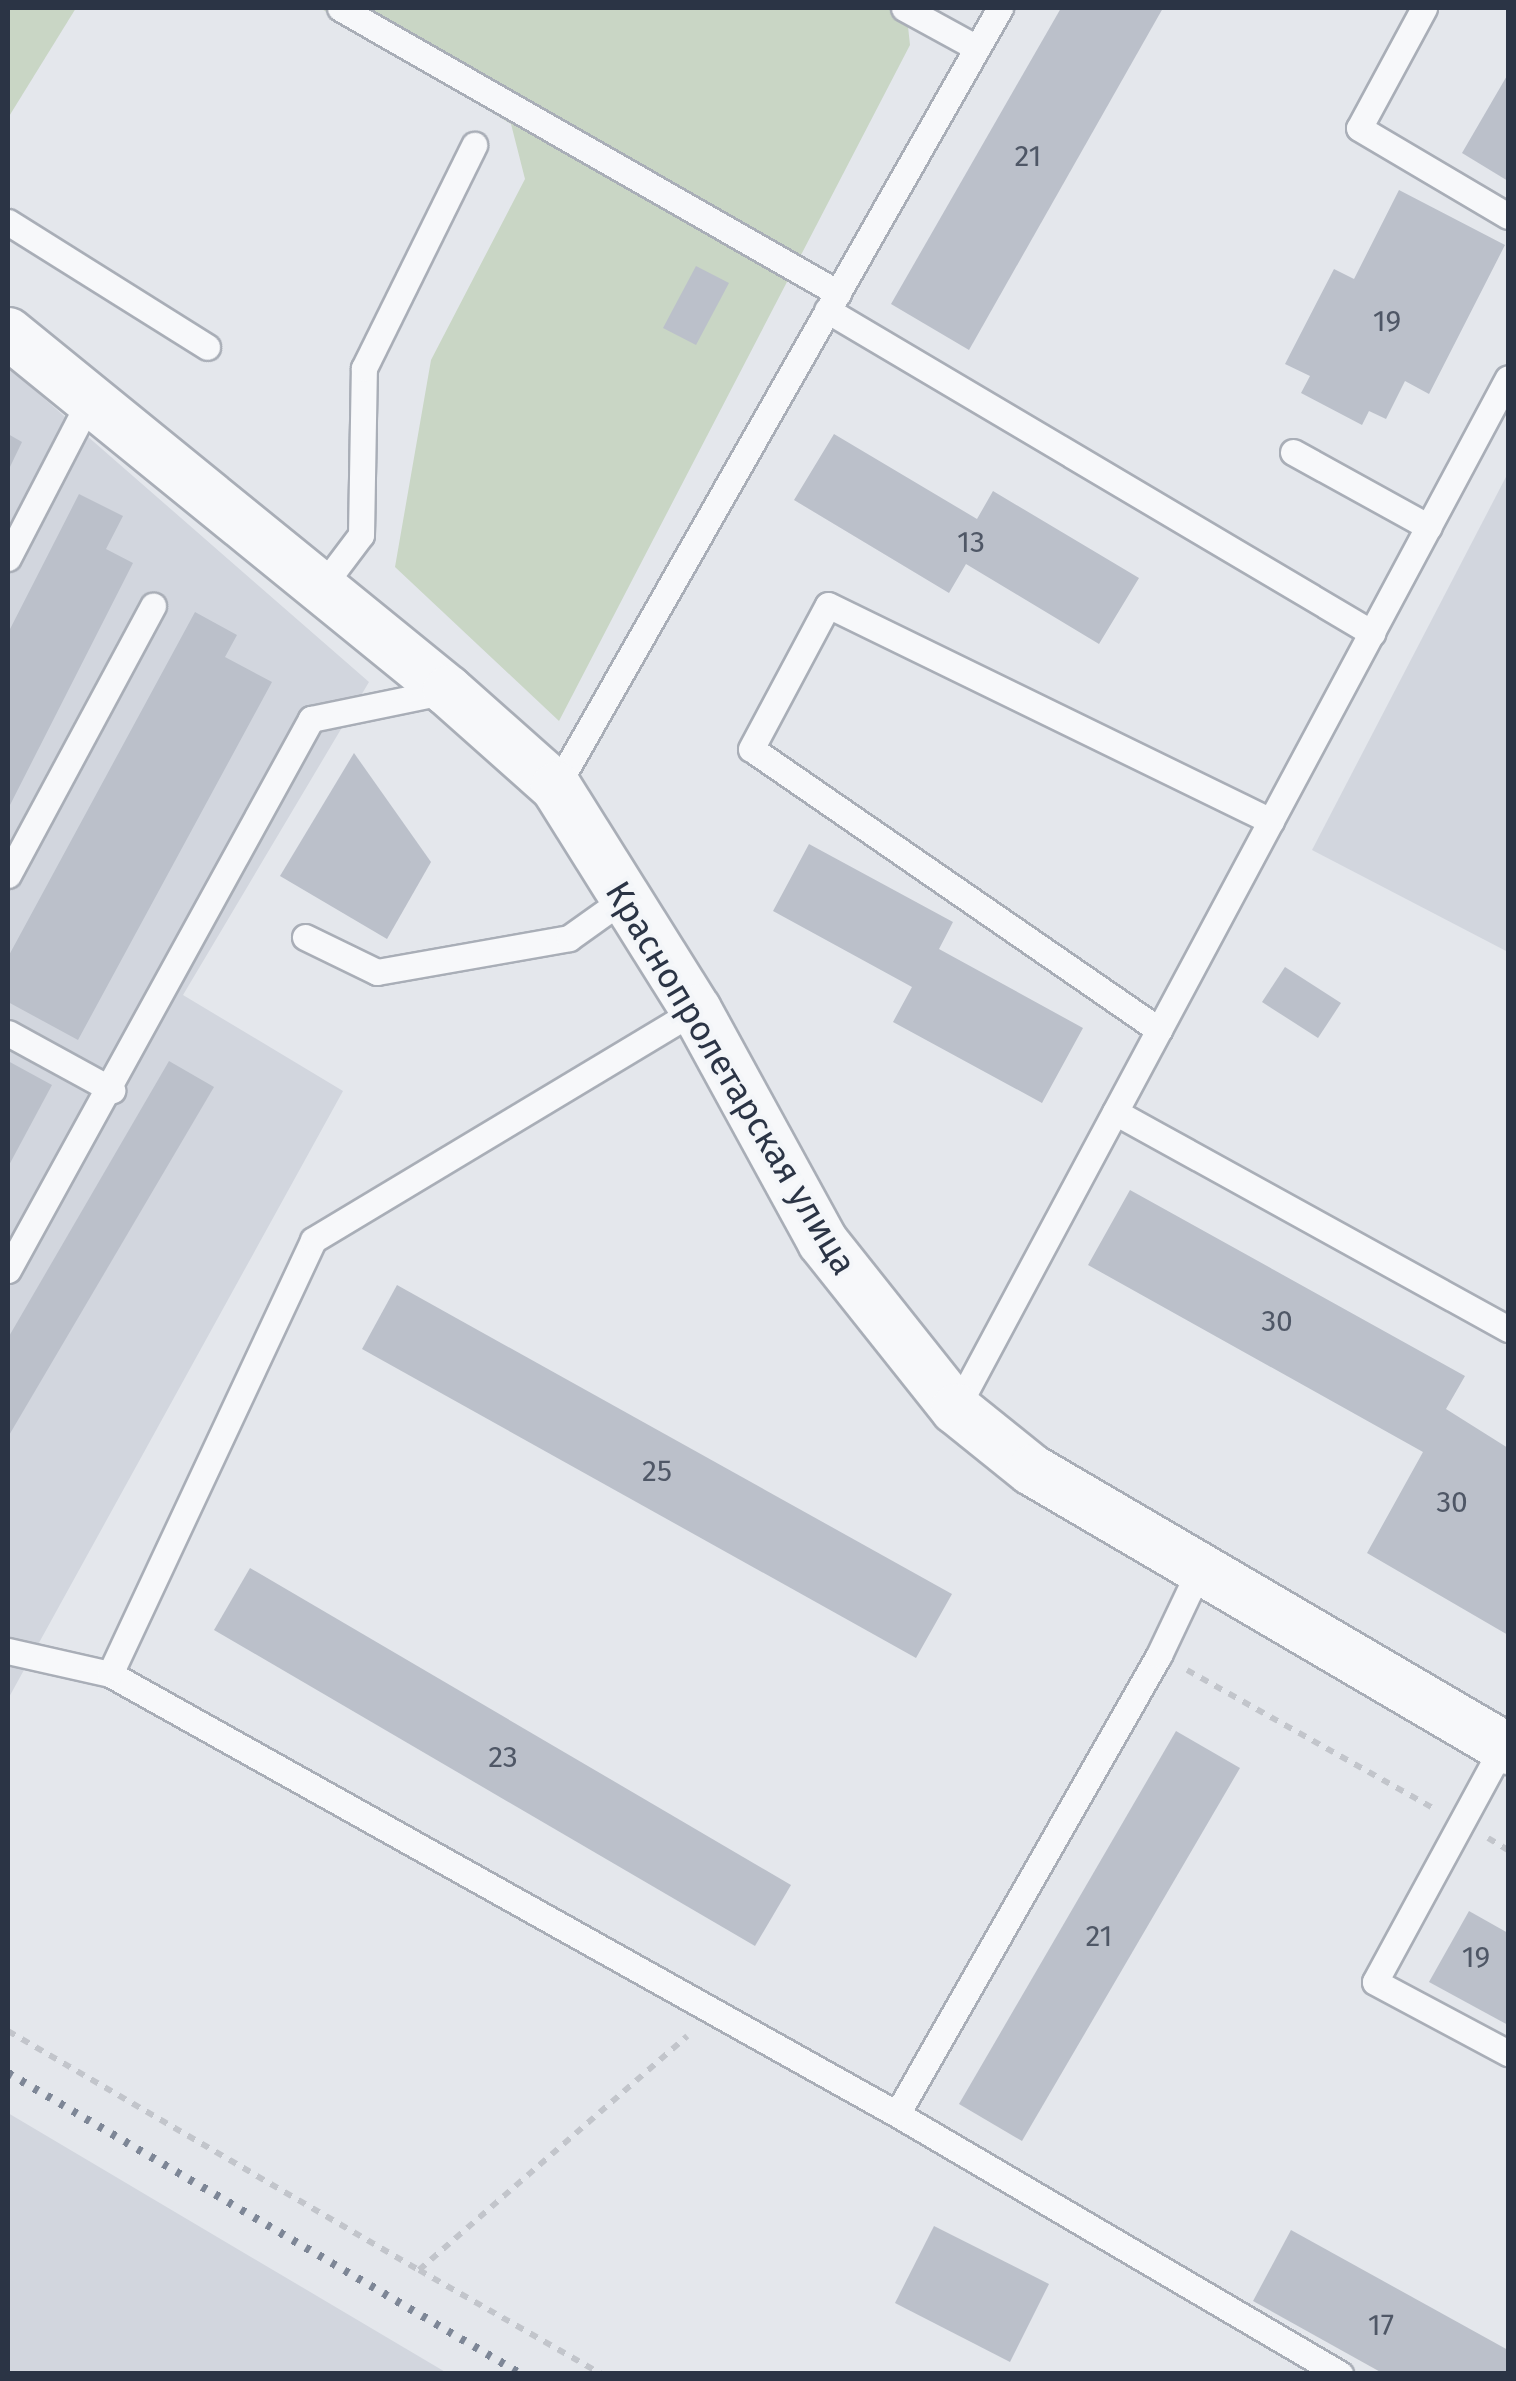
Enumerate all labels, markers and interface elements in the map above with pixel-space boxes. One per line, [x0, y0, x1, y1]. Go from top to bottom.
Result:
house number: 21 [1014, 138, 1042, 174]
house number: 19 [1373, 303, 1401, 339]
house number: 13 [957, 524, 985, 560]
street label: Краснопролетарская улица [597, 874, 865, 1282]
house number: 30 [1261, 1303, 1293, 1339]
house number: 25 [642, 1453, 672, 1489]
house number: 30 [1436, 1484, 1468, 1520]
house number: 23 [488, 1739, 518, 1775]
house number: 21 [1085, 1918, 1113, 1954]
house number: 19 [1462, 1939, 1490, 1975]
house number: 17 [1368, 2307, 1394, 2343]

